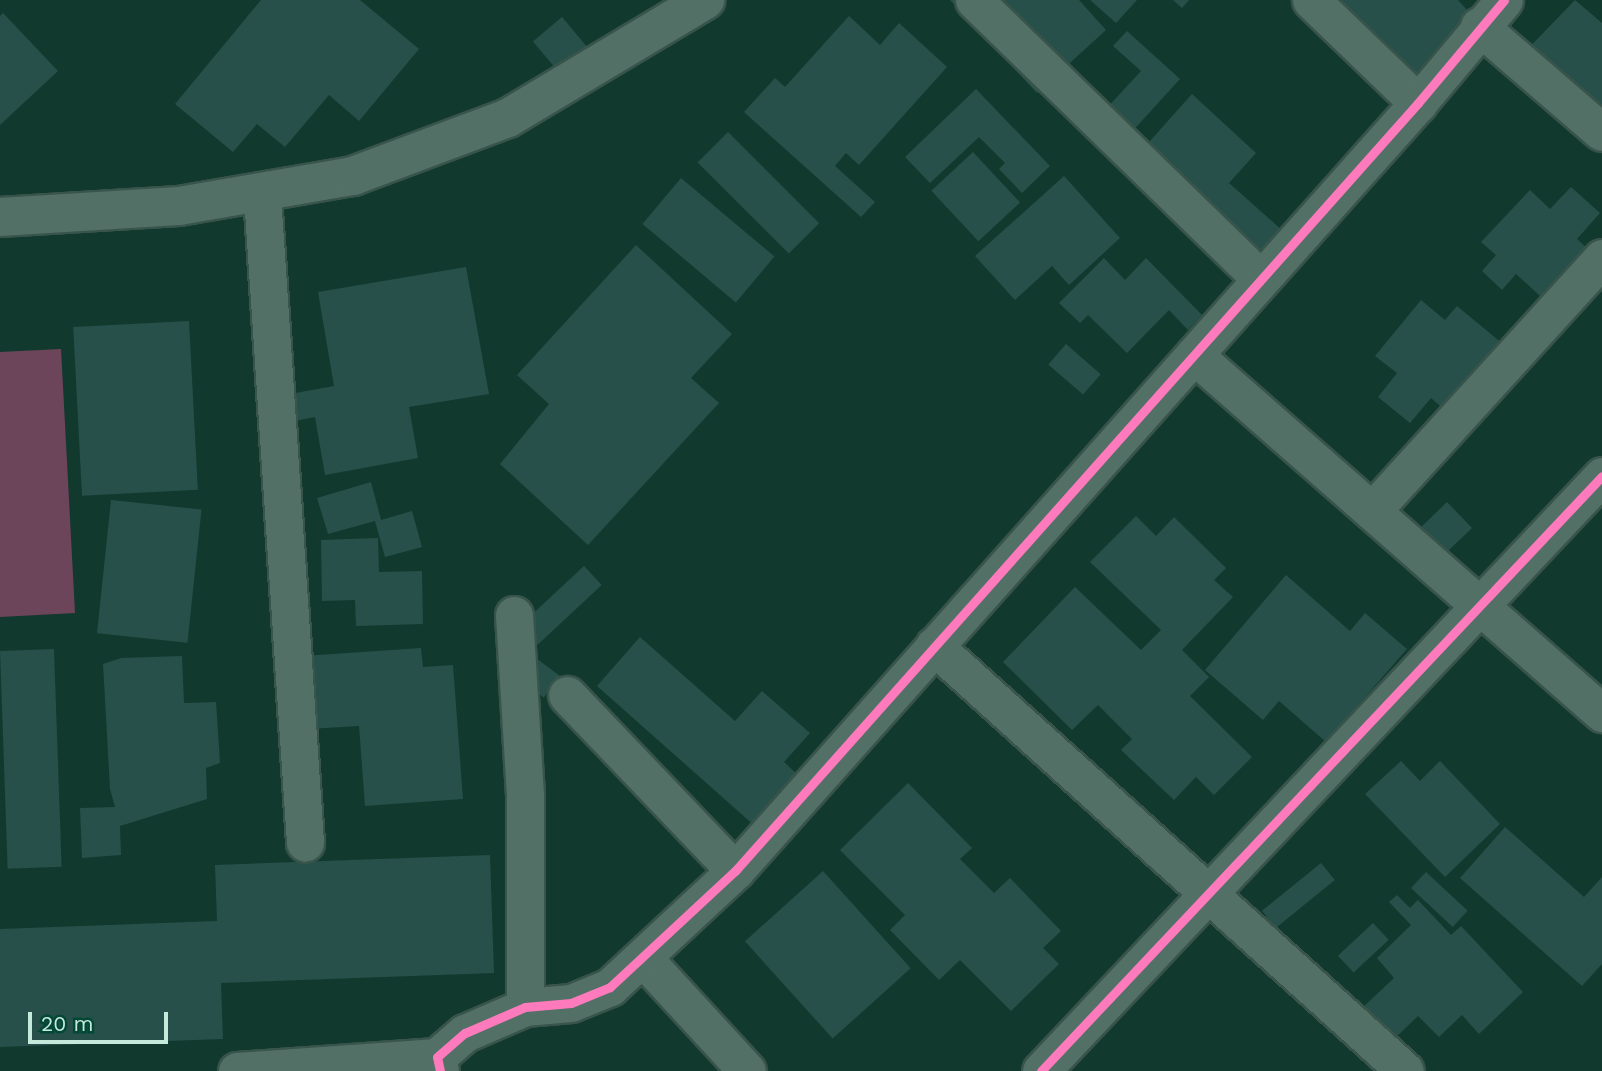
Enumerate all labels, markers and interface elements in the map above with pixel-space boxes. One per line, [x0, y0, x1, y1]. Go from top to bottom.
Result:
scale bar [32, 998, 172, 1042]
text: 20 m [41, 1011, 93, 1036]

